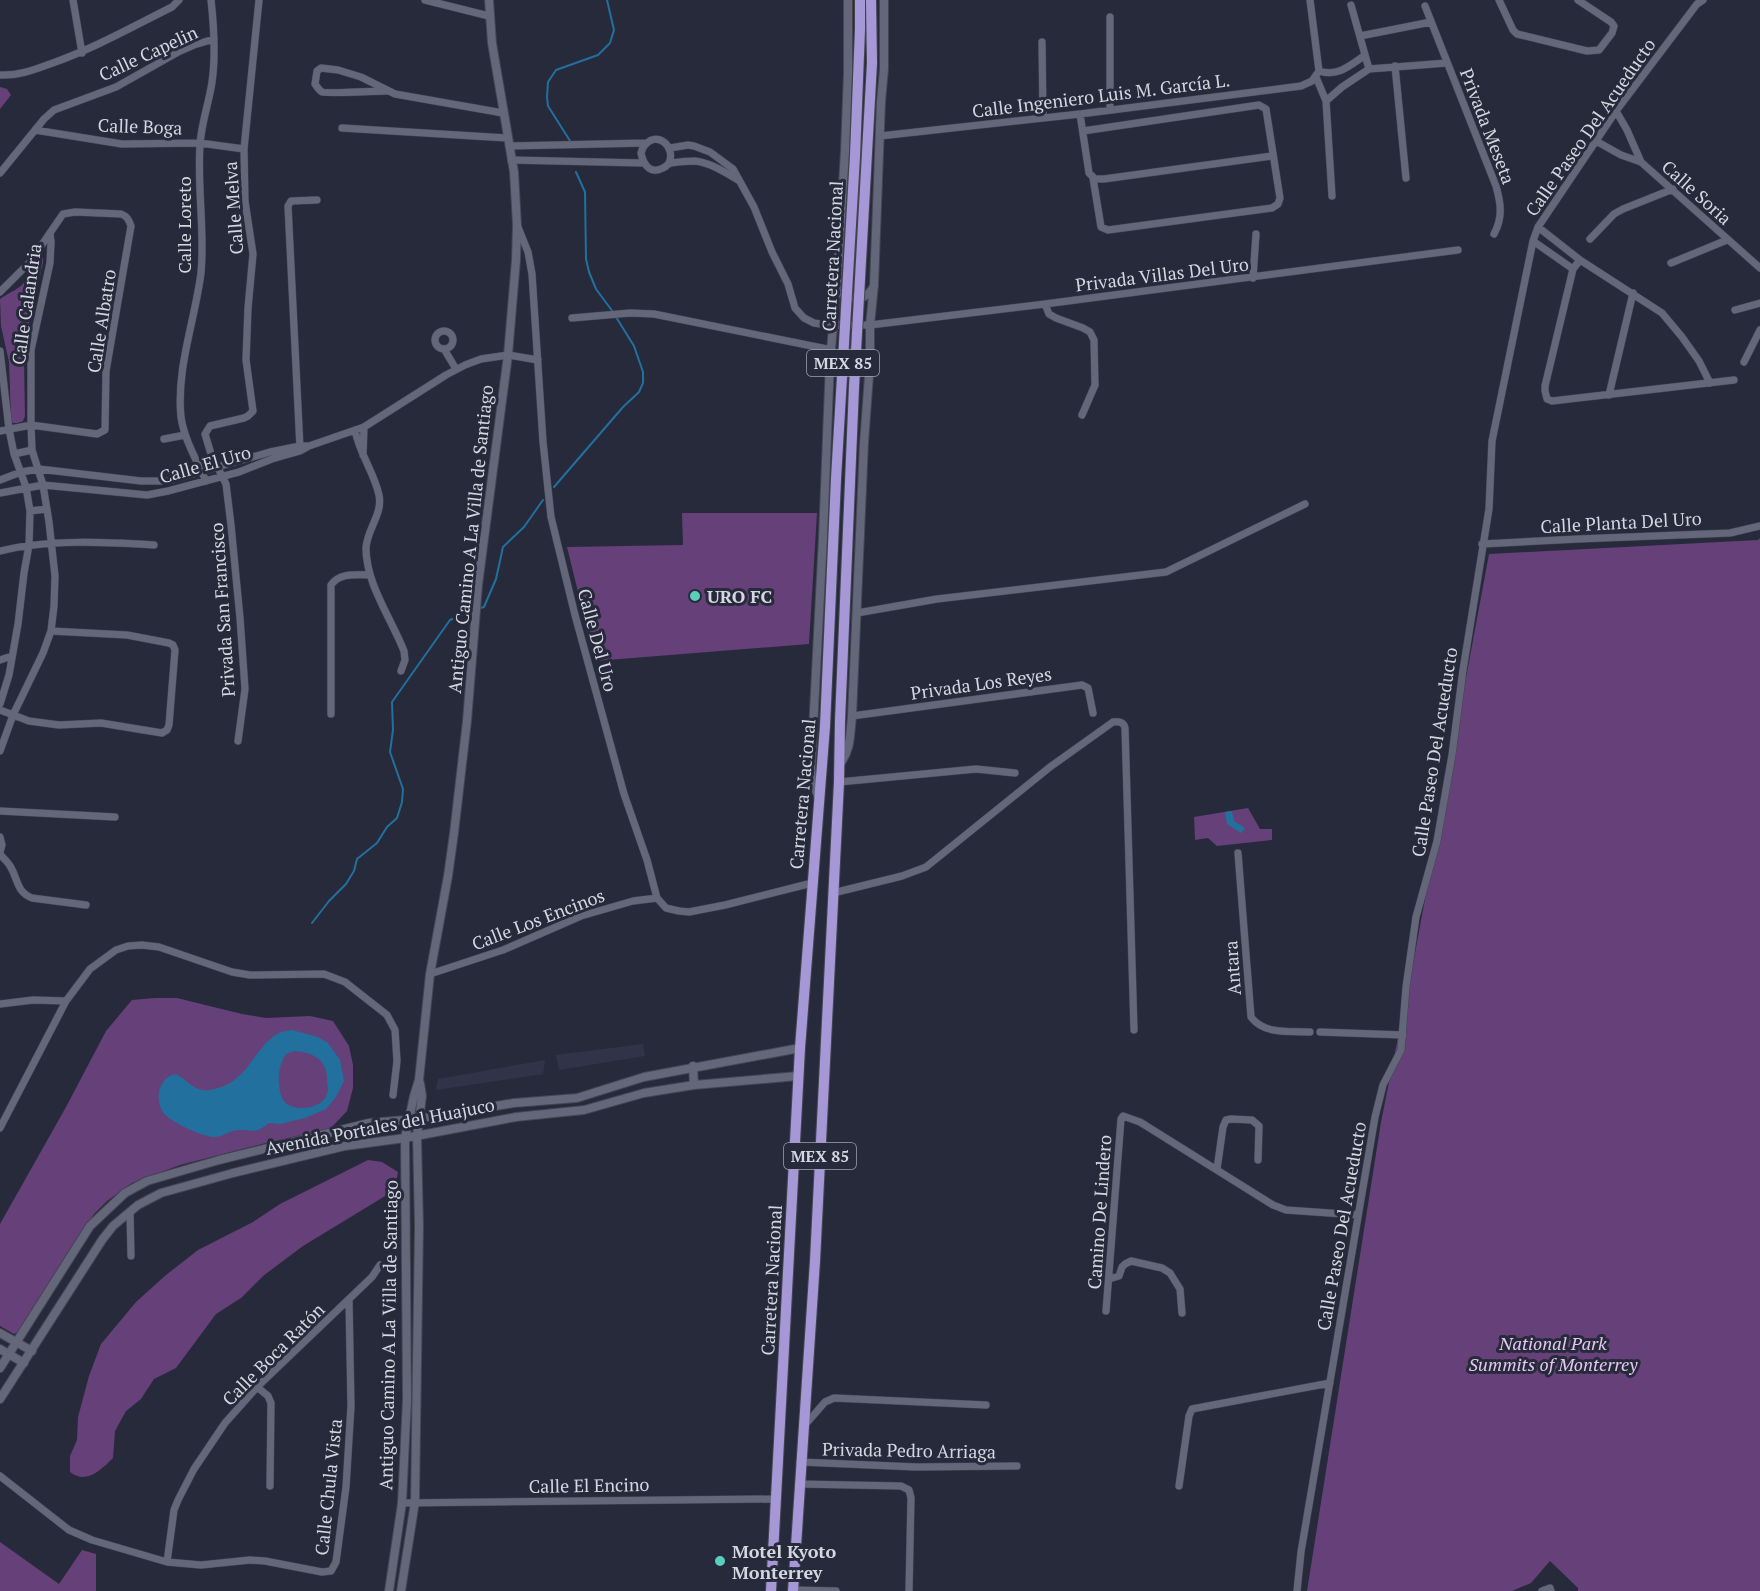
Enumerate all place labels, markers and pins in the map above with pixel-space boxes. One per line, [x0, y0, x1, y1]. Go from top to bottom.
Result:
place label: URO FC [707, 584, 772, 608]
marker: URO FC [688, 589, 702, 603]
place label: Motel Kyoto Monterrey [732, 1539, 836, 1584]
marker: Motel Kyoto Monterrey [713, 1554, 727, 1568]

